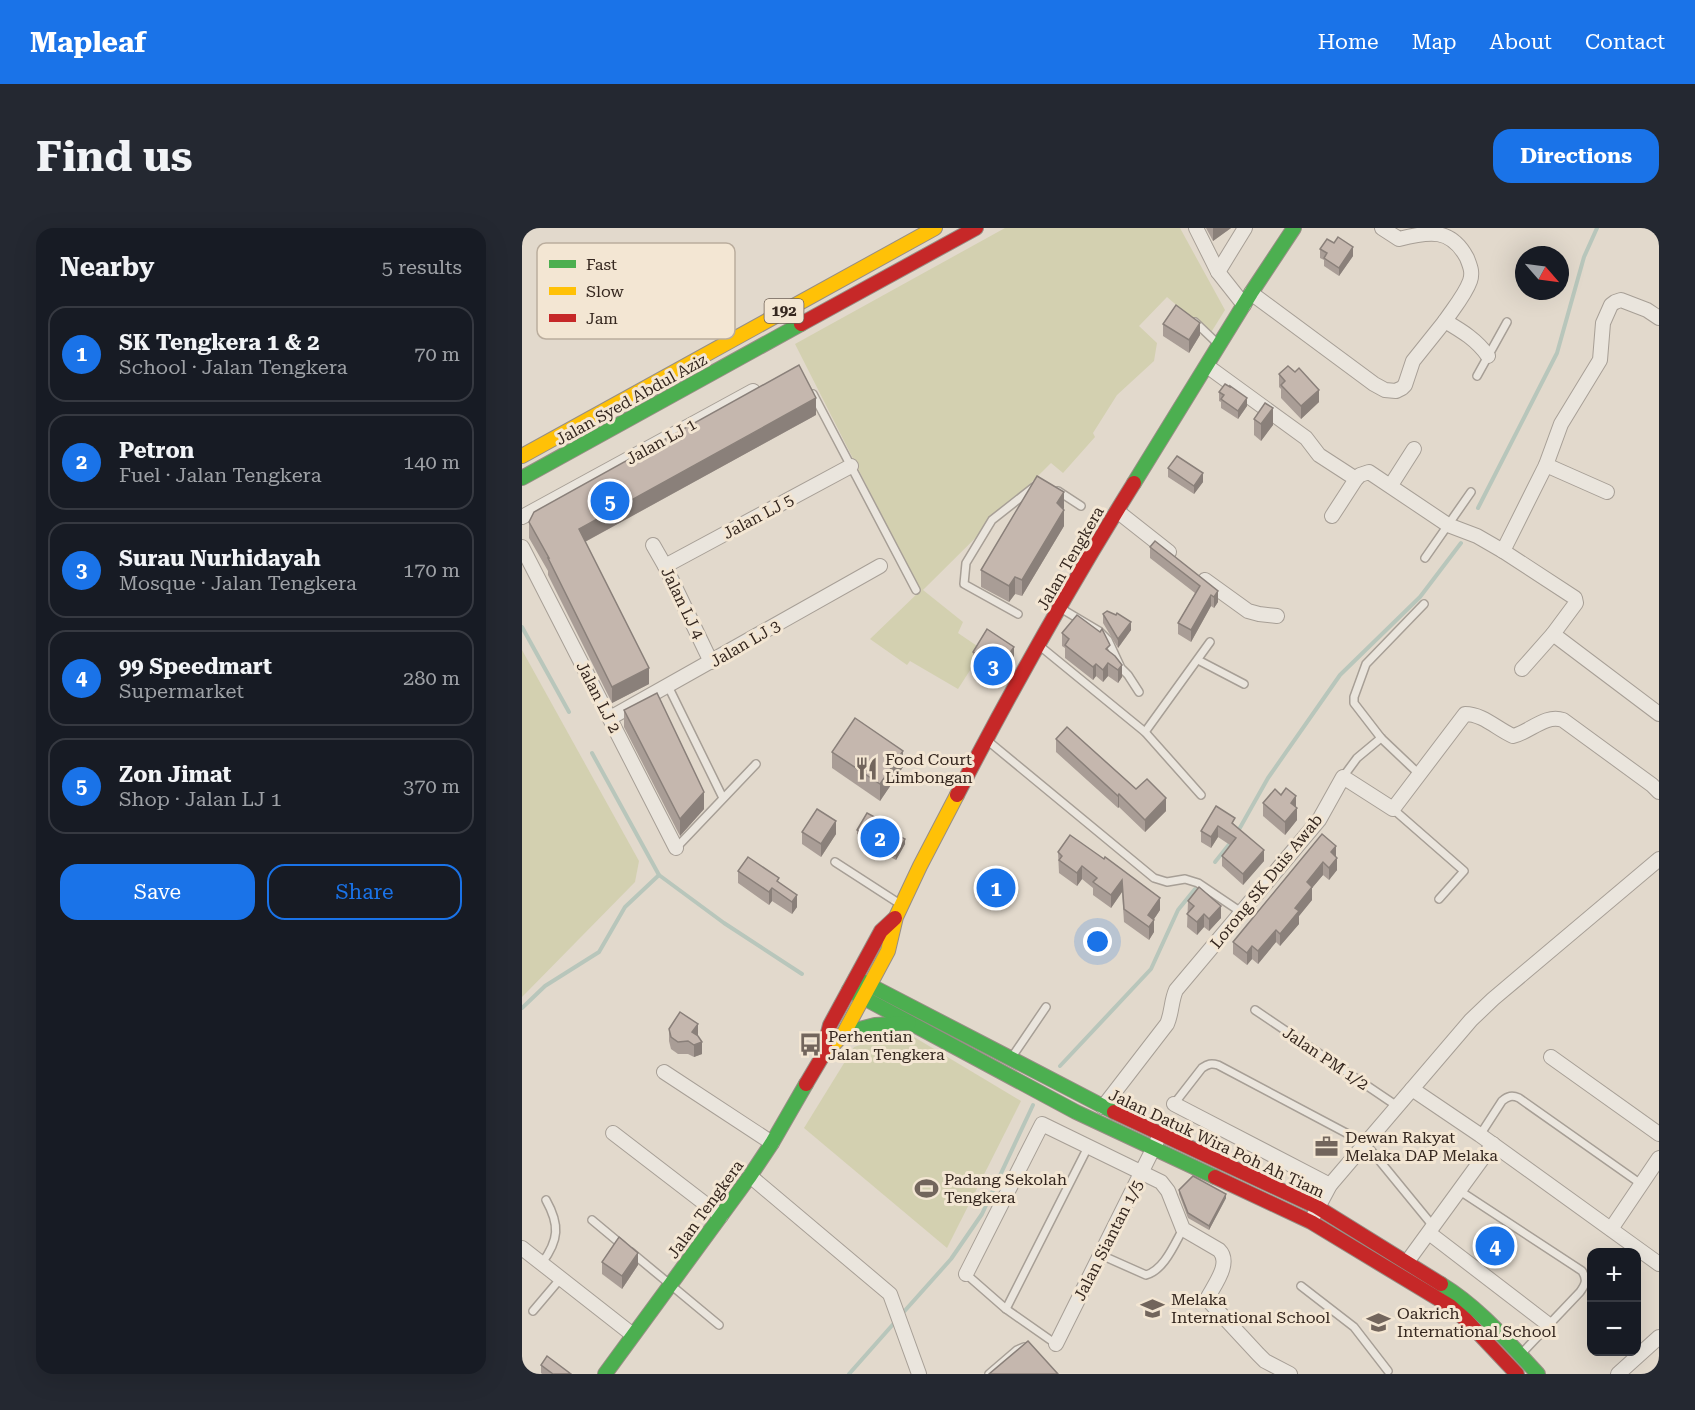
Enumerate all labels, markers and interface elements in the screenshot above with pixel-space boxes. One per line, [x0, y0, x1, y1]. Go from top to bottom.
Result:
text: Mapleaf [30, 26, 146, 59]
text: Home [1318, 30, 1379, 54]
text: Map [1412, 30, 1457, 54]
text: About [1490, 30, 1552, 54]
text: Contact [1585, 30, 1665, 54]
button: Directions [1493, 129, 1659, 183]
text: Find us [36, 132, 193, 181]
legend [537, 243, 735, 339]
north arrow [1515, 246, 1569, 300]
text: Nearby [60, 252, 154, 282]
text: 5 results [382, 255, 462, 279]
text: Fast [586, 255, 617, 274]
text: Slow [586, 282, 624, 301]
road number: 192 [764, 299, 804, 323]
text: Jam [586, 309, 618, 328]
text: SK Tengkera 1 & 2 [119, 330, 319, 355]
text: 1 [76, 342, 87, 366]
text: 70 m [414, 342, 460, 366]
street label: Jalan Syed Abdul Aziz [552, 350, 711, 449]
text: School · Jalan Tengkera [119, 355, 348, 379]
street label: Jalan LJ 1 [623, 414, 700, 469]
text: Petron [119, 438, 194, 463]
text: 2 [76, 450, 87, 474]
text: 140 m [403, 450, 460, 474]
text: Fuel · Jalan Tengkera [119, 463, 321, 487]
pin: 5 [590, 478, 629, 524]
street label: Jalan LJ 5 [720, 490, 797, 543]
street label: Jalan Tengkera [1033, 503, 1108, 614]
text: Surau Nurhidayah [119, 546, 321, 571]
text: 3 [76, 558, 87, 582]
text: 170 m [403, 558, 460, 582]
street label: Jalan LJ 4 [657, 564, 708, 642]
text: Mosque · Jalan Tengkera [119, 571, 357, 595]
street label: Jalan LJ 3 [707, 616, 784, 671]
pin: 3 [974, 644, 1012, 688]
text: 99 Speedmart [119, 654, 272, 679]
street label: Jalan LJ 2 [573, 658, 625, 736]
text: 4 [76, 666, 87, 690]
text: 280 m [403, 666, 460, 690]
text: Supermarket [119, 679, 244, 703]
place label: Food Court Limbongan [885, 750, 973, 787]
restaurant icon: Food Court Limbongan [854, 755, 880, 781]
text: Zon Jimat [119, 762, 231, 787]
text: 5 [76, 774, 87, 798]
text: 370 m [403, 774, 460, 798]
text: Shop · Jalan LJ 1 [119, 787, 282, 811]
street label: Lorong SK Duis Awab [1206, 810, 1326, 952]
pin: 2 [860, 816, 900, 860]
button: Save [60, 864, 255, 920]
button: Share [267, 864, 462, 920]
pin: 1 [976, 866, 1016, 910]
your location [1083, 927, 1112, 956]
street label: Jalan PM 1/2 [1279, 1023, 1372, 1094]
place label: Perhentian Jalan Tengkera [828, 1027, 945, 1064]
bus stop icon: Perhentian Jalan Tengkera [797, 1032, 823, 1058]
street label: Jalan Datuk Wira Poh Ah Tiam [1106, 1085, 1328, 1202]
place label: Dewan Rakyat Melaka DAP Melaka [1345, 1128, 1498, 1165]
office icon: Dewan Rakyat Melaka DAP Melaka [1314, 1133, 1340, 1159]
street label: Jalan Tengkera [663, 1156, 748, 1262]
place label: Padang Sekolah Tengkera [944, 1170, 1067, 1207]
sports icon: Padang Sekolah Tengkera [913, 1175, 939, 1201]
street label: Jalan Siantan 1/5 [1070, 1177, 1147, 1304]
pin: 4 [1476, 1224, 1514, 1268]
map controls [1587, 1248, 1641, 1356]
button: + [1587, 1248, 1641, 1302]
place label: Melaka International School [1171, 1290, 1330, 1327]
school or university icon: Melaka International School [1140, 1295, 1166, 1321]
button: − [1587, 1302, 1641, 1356]
place label: Oakrich International School [1397, 1304, 1556, 1341]
school or university icon: Oakrich International School [1366, 1309, 1392, 1335]

